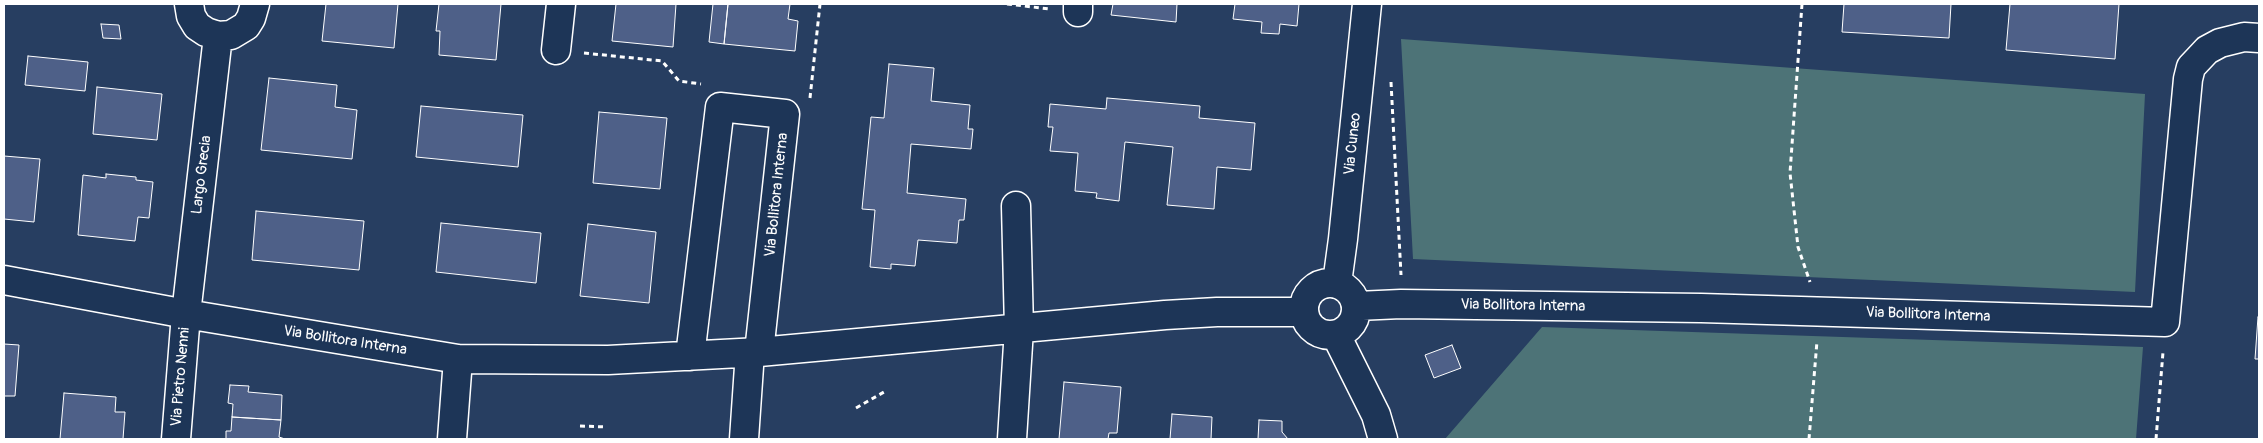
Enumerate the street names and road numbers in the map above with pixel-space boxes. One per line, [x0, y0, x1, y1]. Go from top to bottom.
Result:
street label: Via Cuneo [1341, 112, 1365, 176]
street label: Via Bollitora Interna [762, 132, 792, 258]
street label: Largo Grecia [188, 135, 216, 215]
street label: Via Bollitora Interna [1460, 296, 1586, 316]
street label: Via Bollitora Interna [1865, 304, 1991, 326]
street label: Via Bollitora Interna [282, 322, 408, 360]
street label: Via Pietro Nenni [168, 327, 194, 427]

